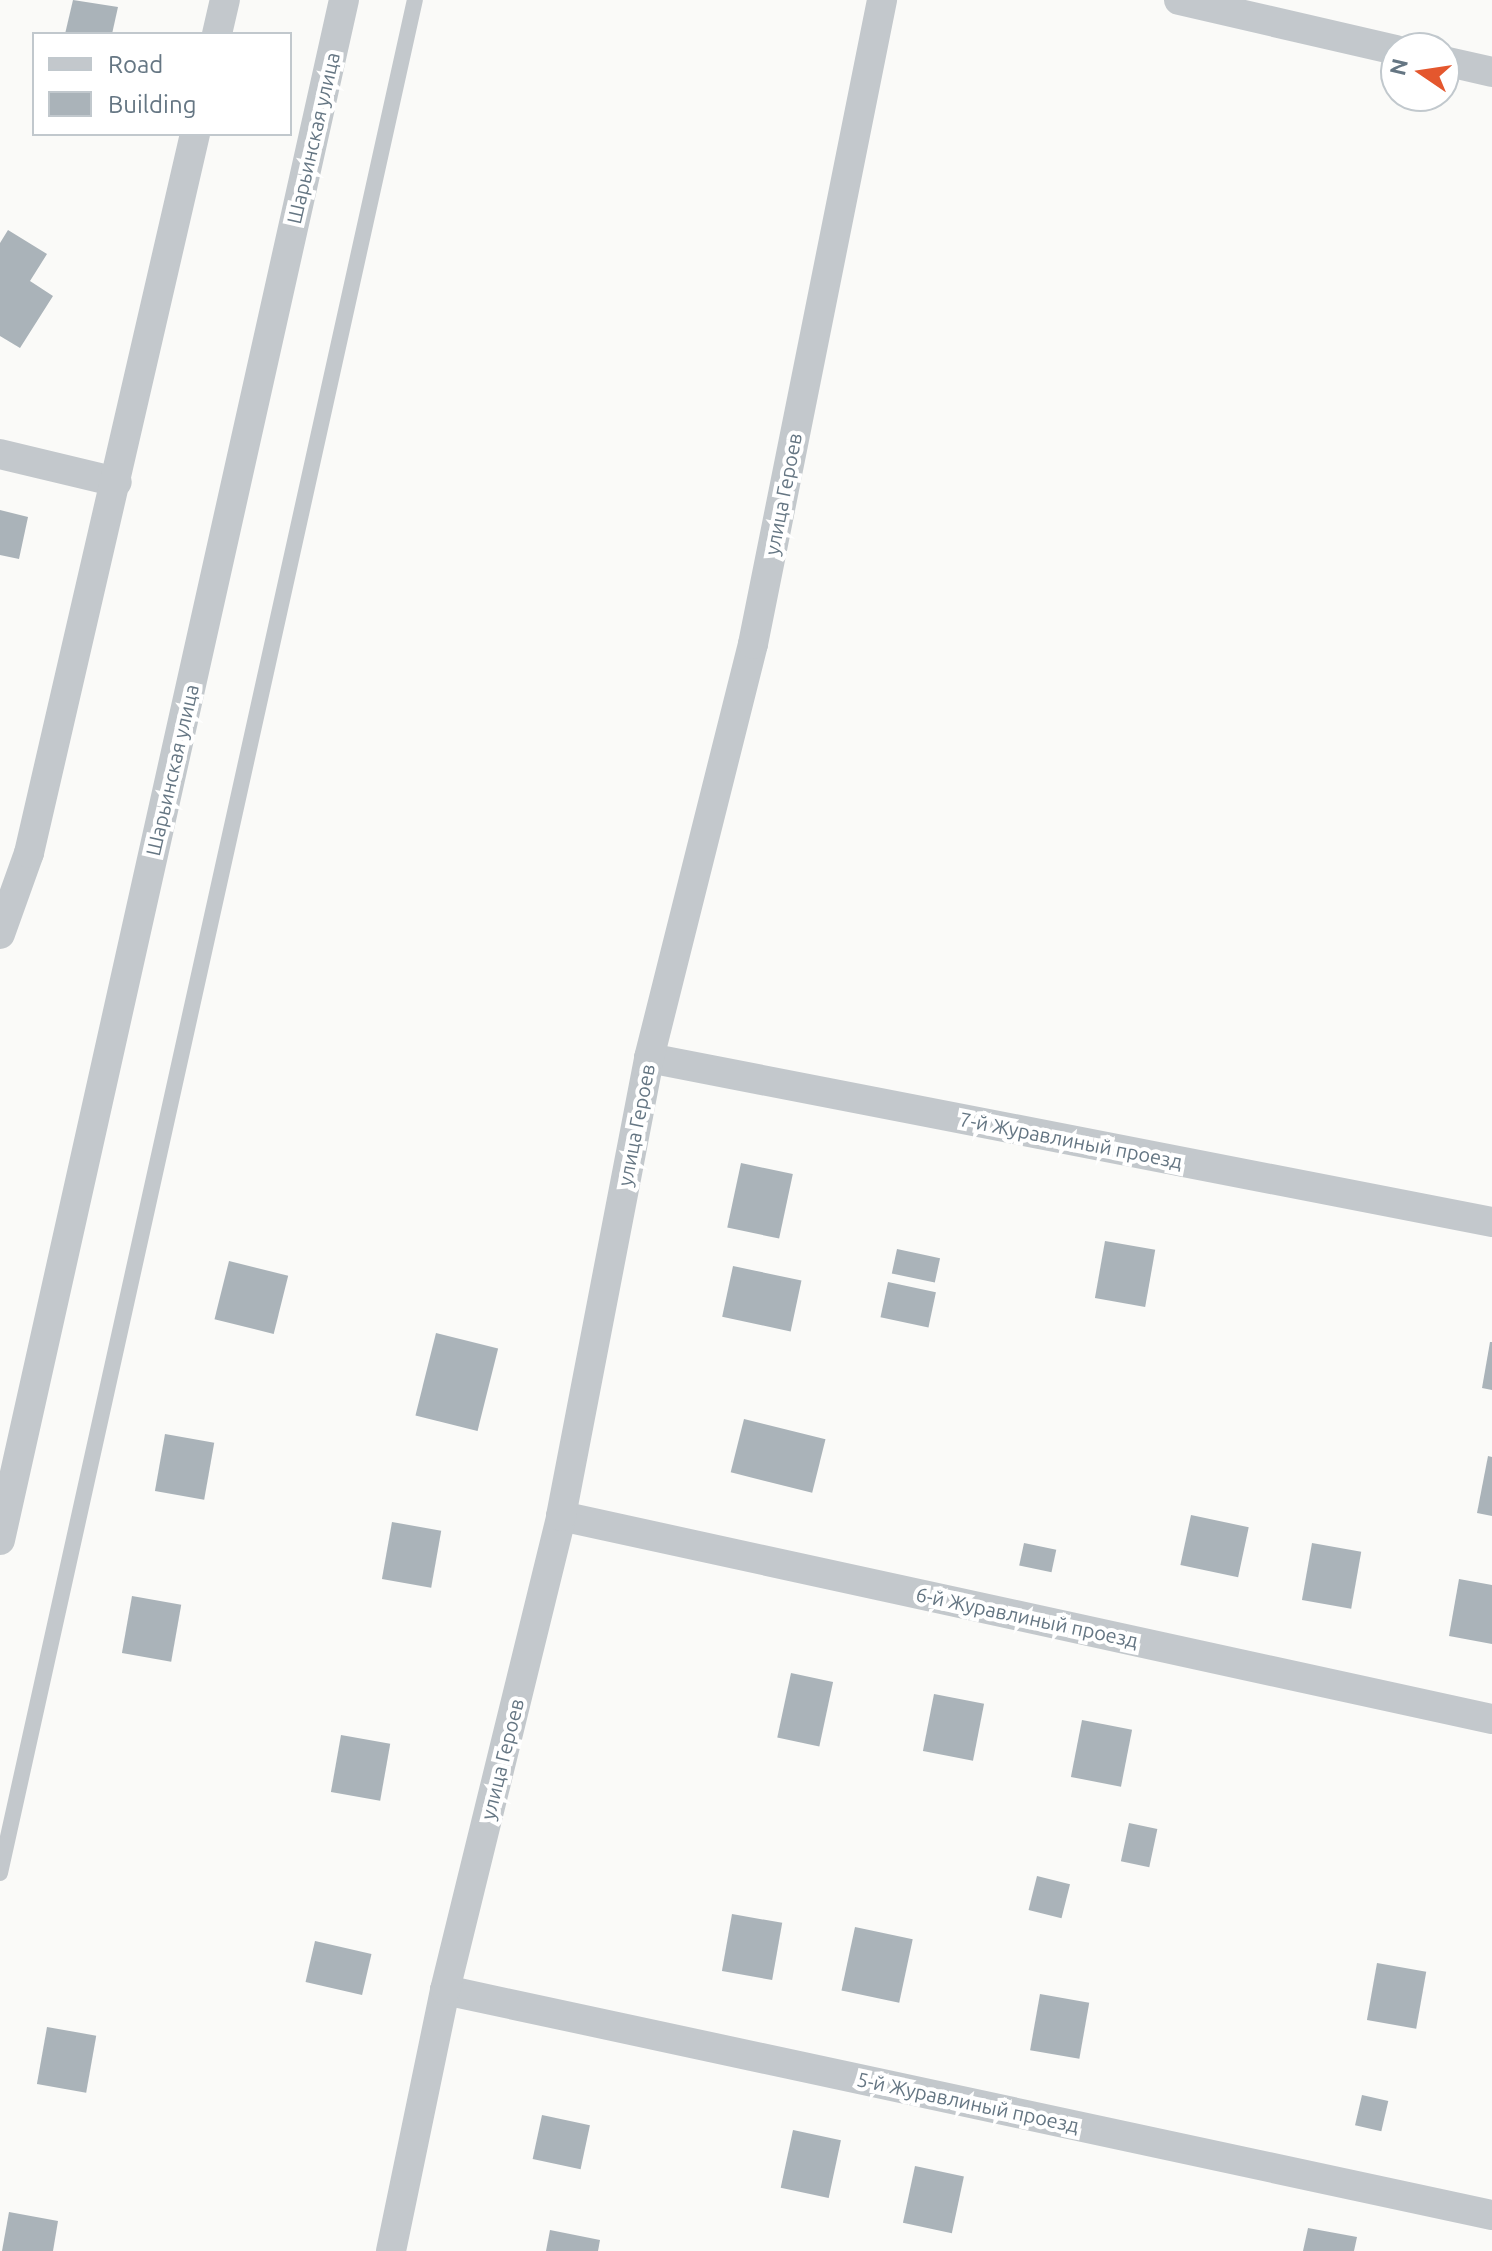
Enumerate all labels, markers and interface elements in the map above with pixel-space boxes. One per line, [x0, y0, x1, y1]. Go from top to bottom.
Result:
legend [32, 32, 292, 136]
north arrow [1380, 32, 1460, 112]
street label: Шарьинская улица [282, 50, 344, 226]
text: Road [108, 51, 163, 78]
text: N [1384, 56, 1412, 78]
text: Building [108, 91, 196, 118]
street label: улица Героев [759, 431, 807, 557]
street label: Шарьинская улица [141, 682, 203, 858]
street label: улица Героев [612, 1062, 660, 1188]
street label: 7-й Журавлиный проезд [958, 1107, 1184, 1173]
street label: 6-й Журавлиный проезд [914, 1582, 1140, 1652]
street label: улица Героев [475, 1696, 529, 1822]
street label: 5-й Журавлиный проезд [855, 2067, 1081, 2137]

